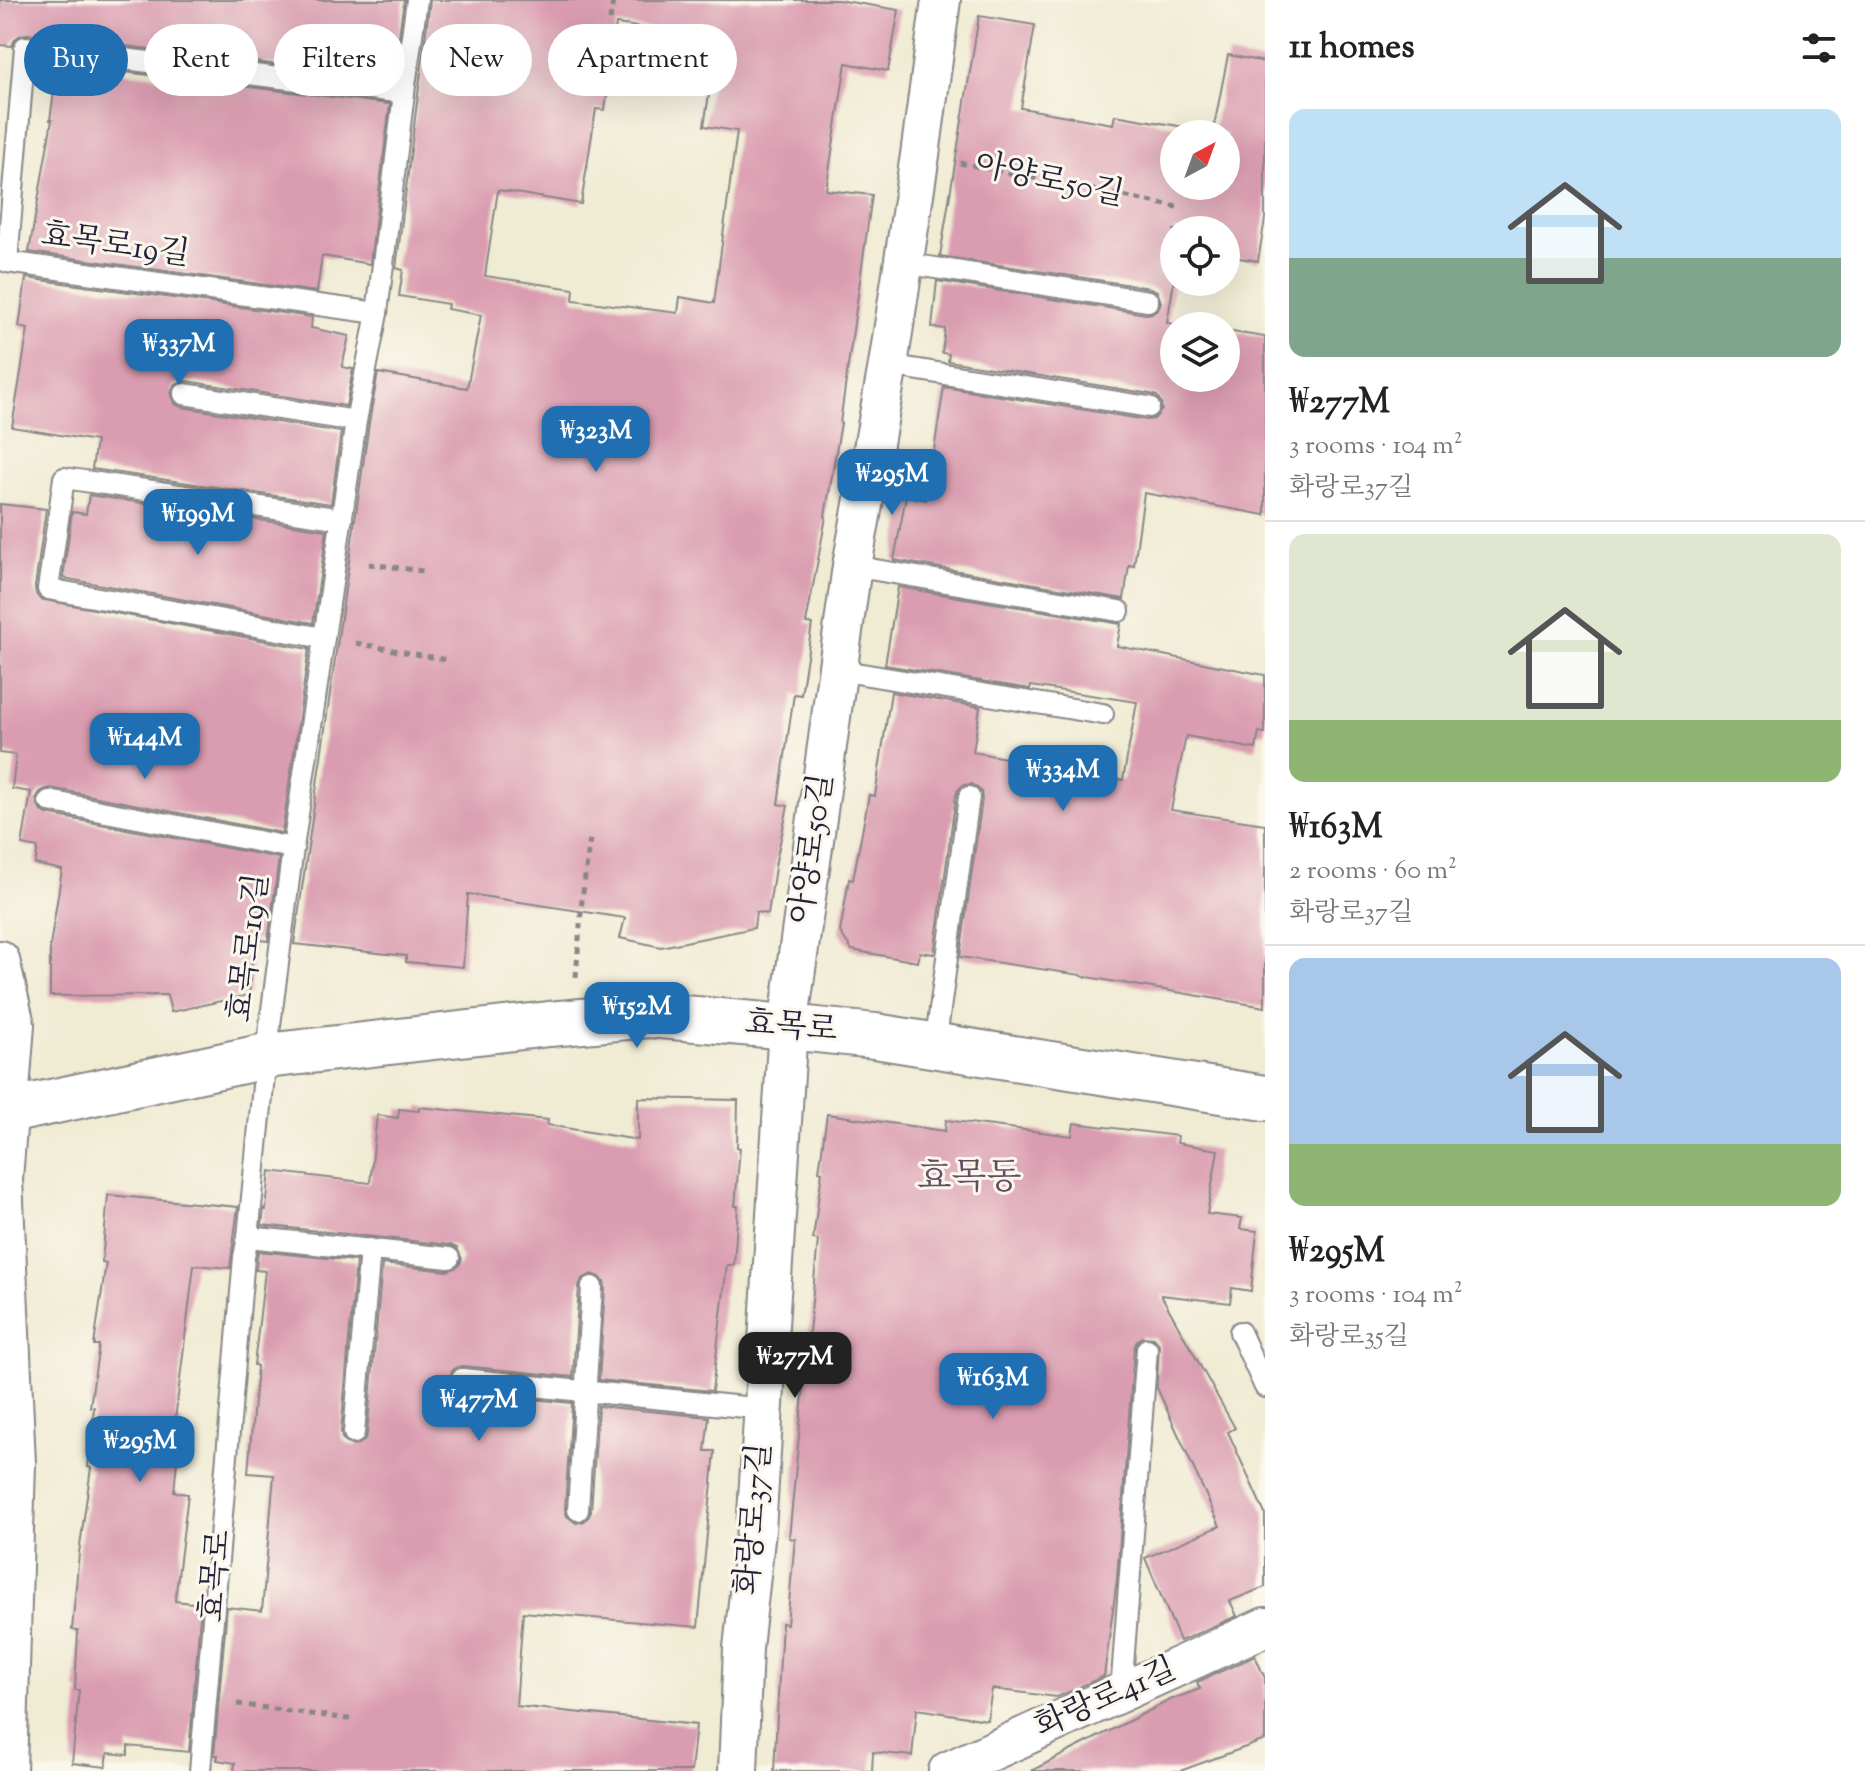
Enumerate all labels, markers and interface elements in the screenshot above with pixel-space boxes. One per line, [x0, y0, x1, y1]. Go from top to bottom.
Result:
chip: Buy [24, 24, 128, 96]
chip: Rent [144, 24, 258, 96]
chip: Filters [274, 24, 405, 96]
chip: New [421, 24, 532, 96]
chip: Apartment [548, 24, 737, 96]
text: 11 homes [1289, 24, 1415, 73]
icon: filters [1797, 26, 1841, 70]
north arrow [1160, 120, 1240, 200]
map controls [1160, 120, 1240, 392]
street label: 아양로50길 [970, 143, 1128, 219]
icon: home [1493, 161, 1637, 305]
street label: 효목로19길 [38, 213, 192, 279]
button: locate [1160, 216, 1240, 296]
button: layers [1160, 312, 1240, 392]
pin: ₩337M [123, 319, 235, 387]
text: ₩337M [143, 326, 215, 363]
text: ₩277M [1289, 379, 1390, 428]
pin: ₩323M [540, 406, 652, 474]
text: ₩323M [560, 413, 632, 450]
text: 3 rooms · 104 m² [1289, 428, 1463, 465]
pin: ₩295M [836, 449, 948, 517]
text: ₩295M [855, 456, 929, 493]
text: 화랑로37길 [1289, 470, 1413, 507]
pin: ₩199M [142, 489, 254, 557]
text: ₩199M [161, 496, 235, 533]
icon: home [1493, 586, 1637, 730]
pin: ₩144M [89, 713, 201, 781]
text: ₩144M [108, 720, 182, 757]
pin: ₩334M [1007, 745, 1119, 813]
text: ₩334M [1026, 752, 1100, 789]
street label: 아양로50길 [780, 771, 846, 927]
text: ₩163M [1289, 804, 1382, 853]
text: 2 rooms · 60 m² [1289, 853, 1457, 890]
street label: 효목로19길 [218, 871, 282, 1025]
text: 화랑로37길 [1289, 895, 1413, 932]
pin: ₩152M [581, 982, 693, 1050]
text: ₩152M [602, 989, 672, 1026]
street label: 효목로 [743, 1001, 839, 1055]
icon: home [1493, 1010, 1637, 1154]
district label: 효목동 [917, 1153, 1021, 1205]
text: ₩295M [1289, 1228, 1385, 1277]
text: 3 rooms · 104 m² [1289, 1277, 1463, 1314]
text: 화랑로35길 [1289, 1319, 1409, 1356]
pin: ₩277M [739, 1332, 851, 1400]
text: ₩277M [756, 1339, 834, 1376]
pin: ₩163M [937, 1353, 1049, 1421]
text: ₩163M [957, 1360, 1029, 1397]
pin: ₩477M [423, 1375, 535, 1443]
text: ₩477M [440, 1382, 518, 1419]
pin: ₩295M [84, 1416, 196, 1484]
text: ₩295M [103, 1423, 177, 1460]
street label: 화랑로37길 [725, 1441, 785, 1597]
street label: 효목로 [190, 1528, 244, 1624]
street label: 화랑로41길 [1028, 1647, 1184, 1751]

